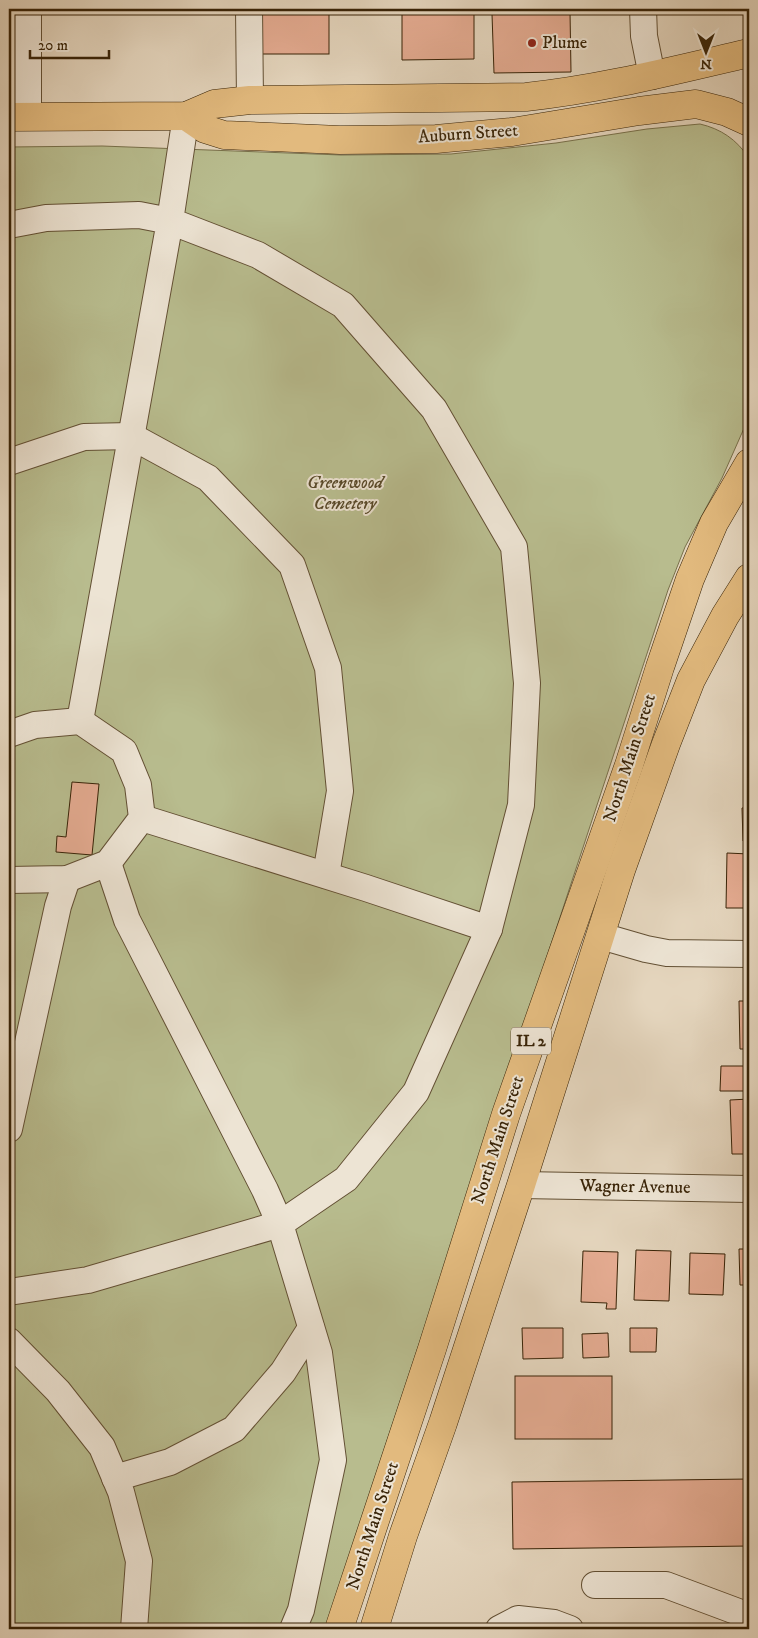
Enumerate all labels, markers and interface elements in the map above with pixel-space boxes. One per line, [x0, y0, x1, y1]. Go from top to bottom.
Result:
scale bar [30, 28, 109, 60]
north arrow [680, 28, 730, 78]
place label: Plume [542, 32, 587, 54]
text: 20 m [38, 36, 68, 55]
marker: Plume [526, 37, 538, 49]
text: N [700, 55, 712, 73]
street label: Auburn Street [417, 120, 519, 148]
park label: Greenwood Cemetery [307, 472, 385, 515]
street label: North Main Street [599, 691, 661, 825]
road number: IL 2 [511, 1028, 551, 1054]
street label: North Main Street [467, 1073, 529, 1207]
street label: Wagner Avenue [578, 1175, 691, 1199]
street label: North Main Street [342, 1459, 404, 1593]

